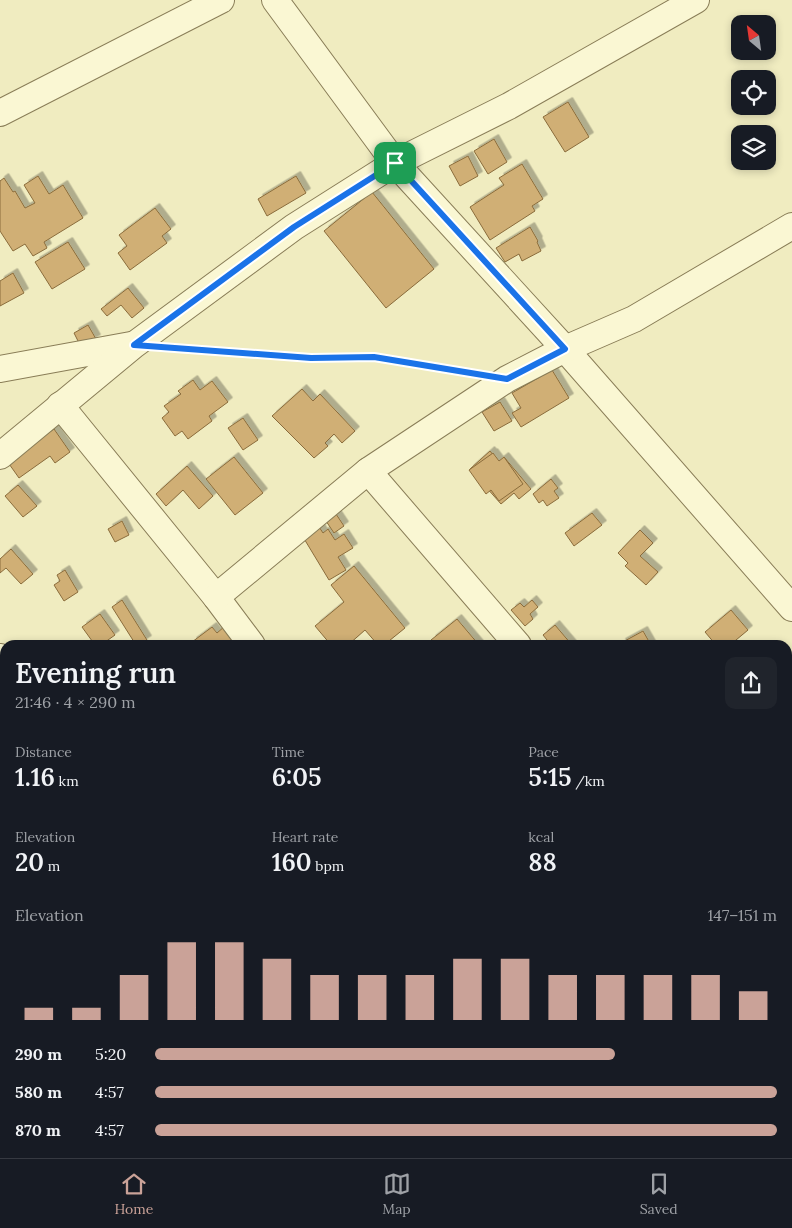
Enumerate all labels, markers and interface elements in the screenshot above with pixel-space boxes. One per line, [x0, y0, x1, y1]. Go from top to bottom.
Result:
north arrow [731, 15, 776, 60]
map controls [731, 15, 776, 170]
button: locate [731, 70, 776, 115]
button: layers [731, 125, 776, 170]
pin [374, 142, 416, 184]
icon: arrive [381, 149, 409, 177]
text: Evening run [15, 655, 176, 691]
button: share [725, 657, 777, 709]
text: 21:46 · 4 × 290 m [15, 692, 136, 712]
text: Distance [15, 743, 72, 761]
text: Time [272, 743, 305, 761]
text: Pace [528, 743, 559, 761]
text: 1.16 [15, 761, 55, 793]
text: 6:05 [272, 761, 322, 793]
text: 5:15 [528, 761, 571, 793]
text: km [55, 772, 79, 790]
text: /km [571, 772, 605, 790]
text: Elevation [15, 828, 75, 846]
text: Heart rate [272, 828, 338, 846]
text: kcal [528, 828, 554, 846]
text: 20 [15, 846, 44, 878]
text: 160 [272, 846, 312, 878]
text: 88 [528, 846, 557, 878]
text: m [44, 857, 60, 875]
text: bpm [312, 857, 344, 875]
text: Elevation [15, 905, 84, 925]
text: 147–151 m [708, 905, 777, 925]
text: 290 m [15, 1044, 62, 1064]
text: 5:20 [95, 1044, 126, 1064]
text: 580 m [15, 1082, 62, 1102]
text: 4:57 [95, 1082, 124, 1102]
text: 870 m [15, 1120, 61, 1140]
text: 4:57 [95, 1120, 124, 1140]
tab: Home [114, 1170, 153, 1218]
tab: Map [382, 1170, 411, 1218]
tab: Saved [640, 1170, 678, 1218]

